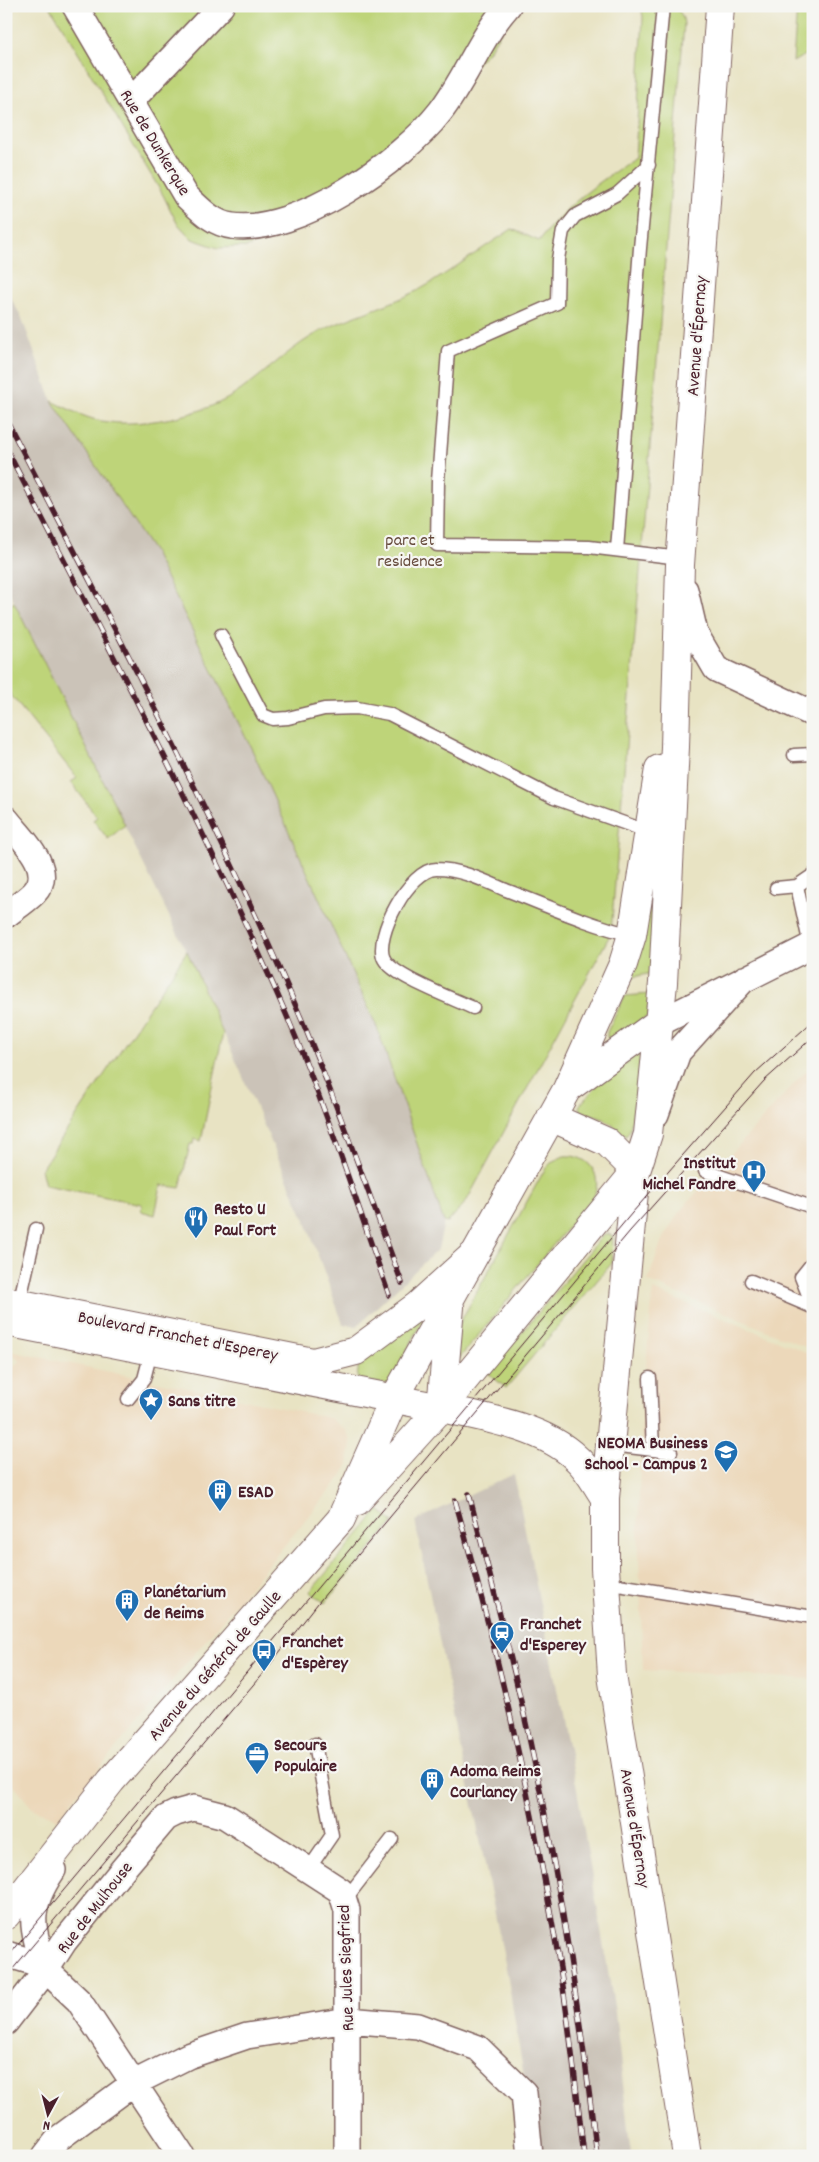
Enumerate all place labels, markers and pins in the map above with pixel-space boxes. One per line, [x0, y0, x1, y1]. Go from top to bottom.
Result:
place label: Institut Michel Fandre [643, 1152, 736, 1198]
hospital icon: Institut Michel Fandre [741, 1159, 767, 1193]
place label: Resto U Paul Fort [214, 1198, 276, 1244]
restaurant icon: Resto U Paul Fort [183, 1205, 209, 1239]
place icon: Sans titre [138, 1387, 164, 1421]
place label: Sans titre [168, 1390, 236, 1415]
place label: NEOMA Business School - Campus 2 [585, 1432, 708, 1478]
school or university icon: NEOMA Business School - Campus 2 [713, 1439, 739, 1473]
building icon: ESAD [207, 1478, 233, 1512]
place label: ESAD [238, 1481, 274, 1506]
place label: Planétarium de Reims [144, 1581, 226, 1627]
building icon: Planétarium de Reims [114, 1588, 140, 1622]
place label: Franchet d'Esperey [520, 1613, 587, 1659]
station icon: Franchet d'Esperey [489, 1620, 515, 1654]
place label: Franchet d'Espèrey [282, 1631, 348, 1677]
bus stop icon: Franchet d'Espèrey [251, 1638, 277, 1672]
place label: Secours Populaire [274, 1734, 337, 1780]
office icon: Secours Populaire [244, 1741, 270, 1775]
place label: Adoma Reims Courlancy [450, 1760, 542, 1806]
building icon: Adoma Reims Courlancy [419, 1767, 445, 1801]

